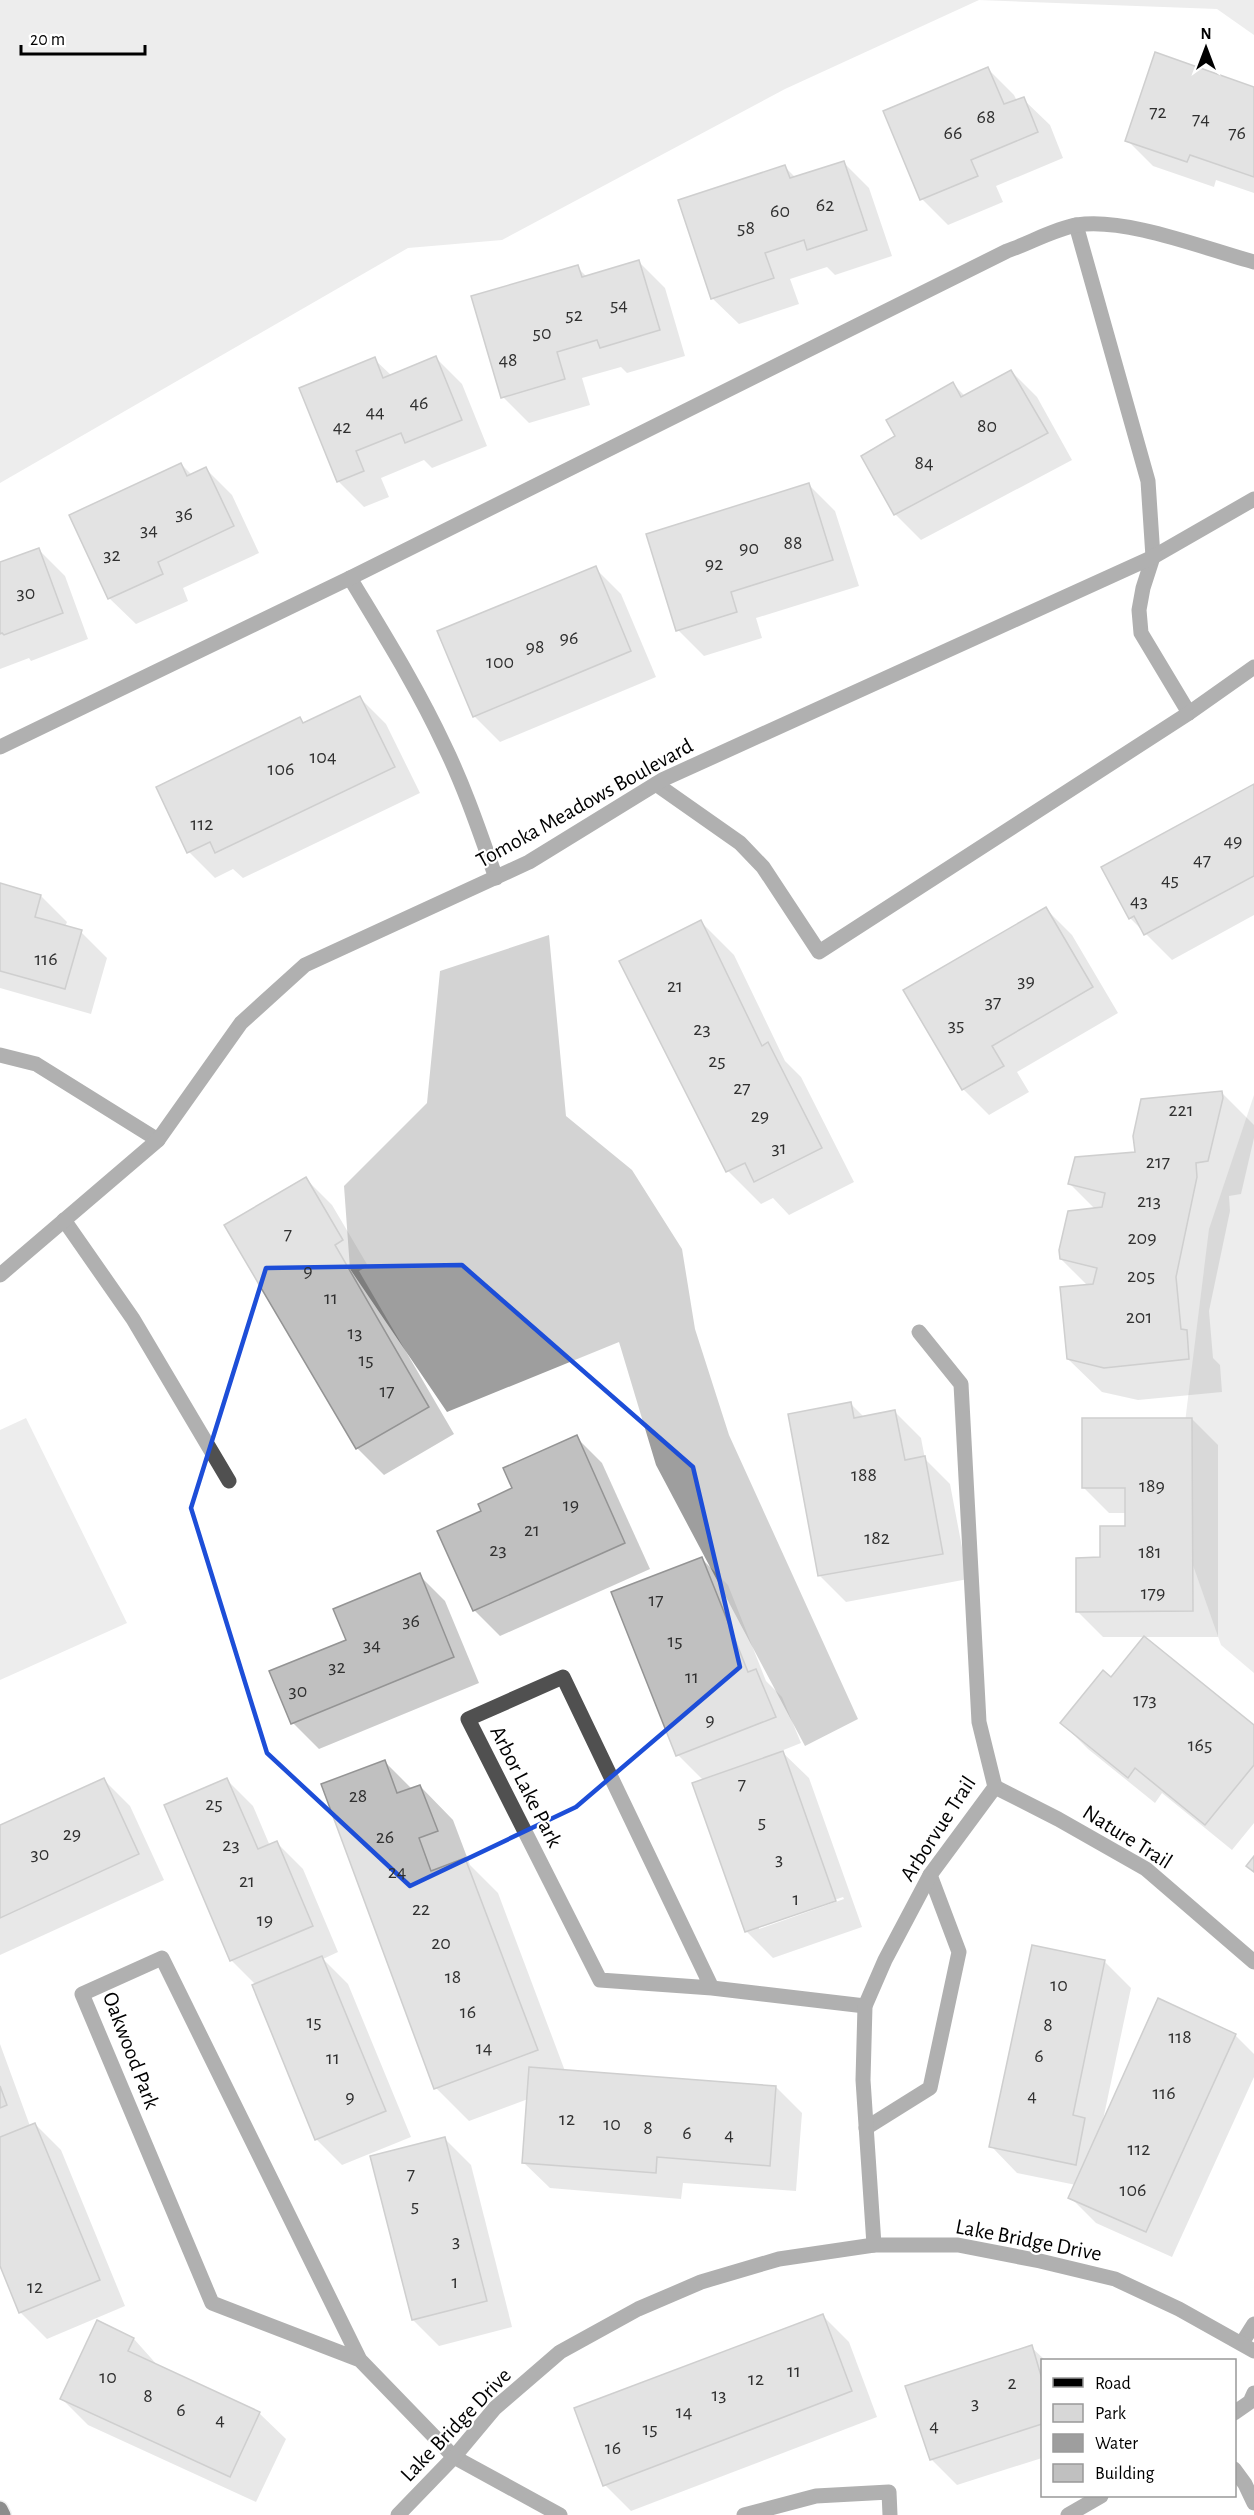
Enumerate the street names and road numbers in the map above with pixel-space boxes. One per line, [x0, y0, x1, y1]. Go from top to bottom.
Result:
street label: Tomoka Meadows Boulevard [472, 734, 697, 872]
street label: Arbor Lake Park [486, 1722, 566, 1851]
street label: Arborvue Trail [896, 1772, 980, 1885]
street label: Nature Trail [1079, 1801, 1176, 1873]
street label: Oakwood Park [99, 1989, 163, 2112]
street label: Lake Bridge Drive [954, 2215, 1104, 2265]
street label: Lake Bridge Drive [396, 2364, 515, 2486]

